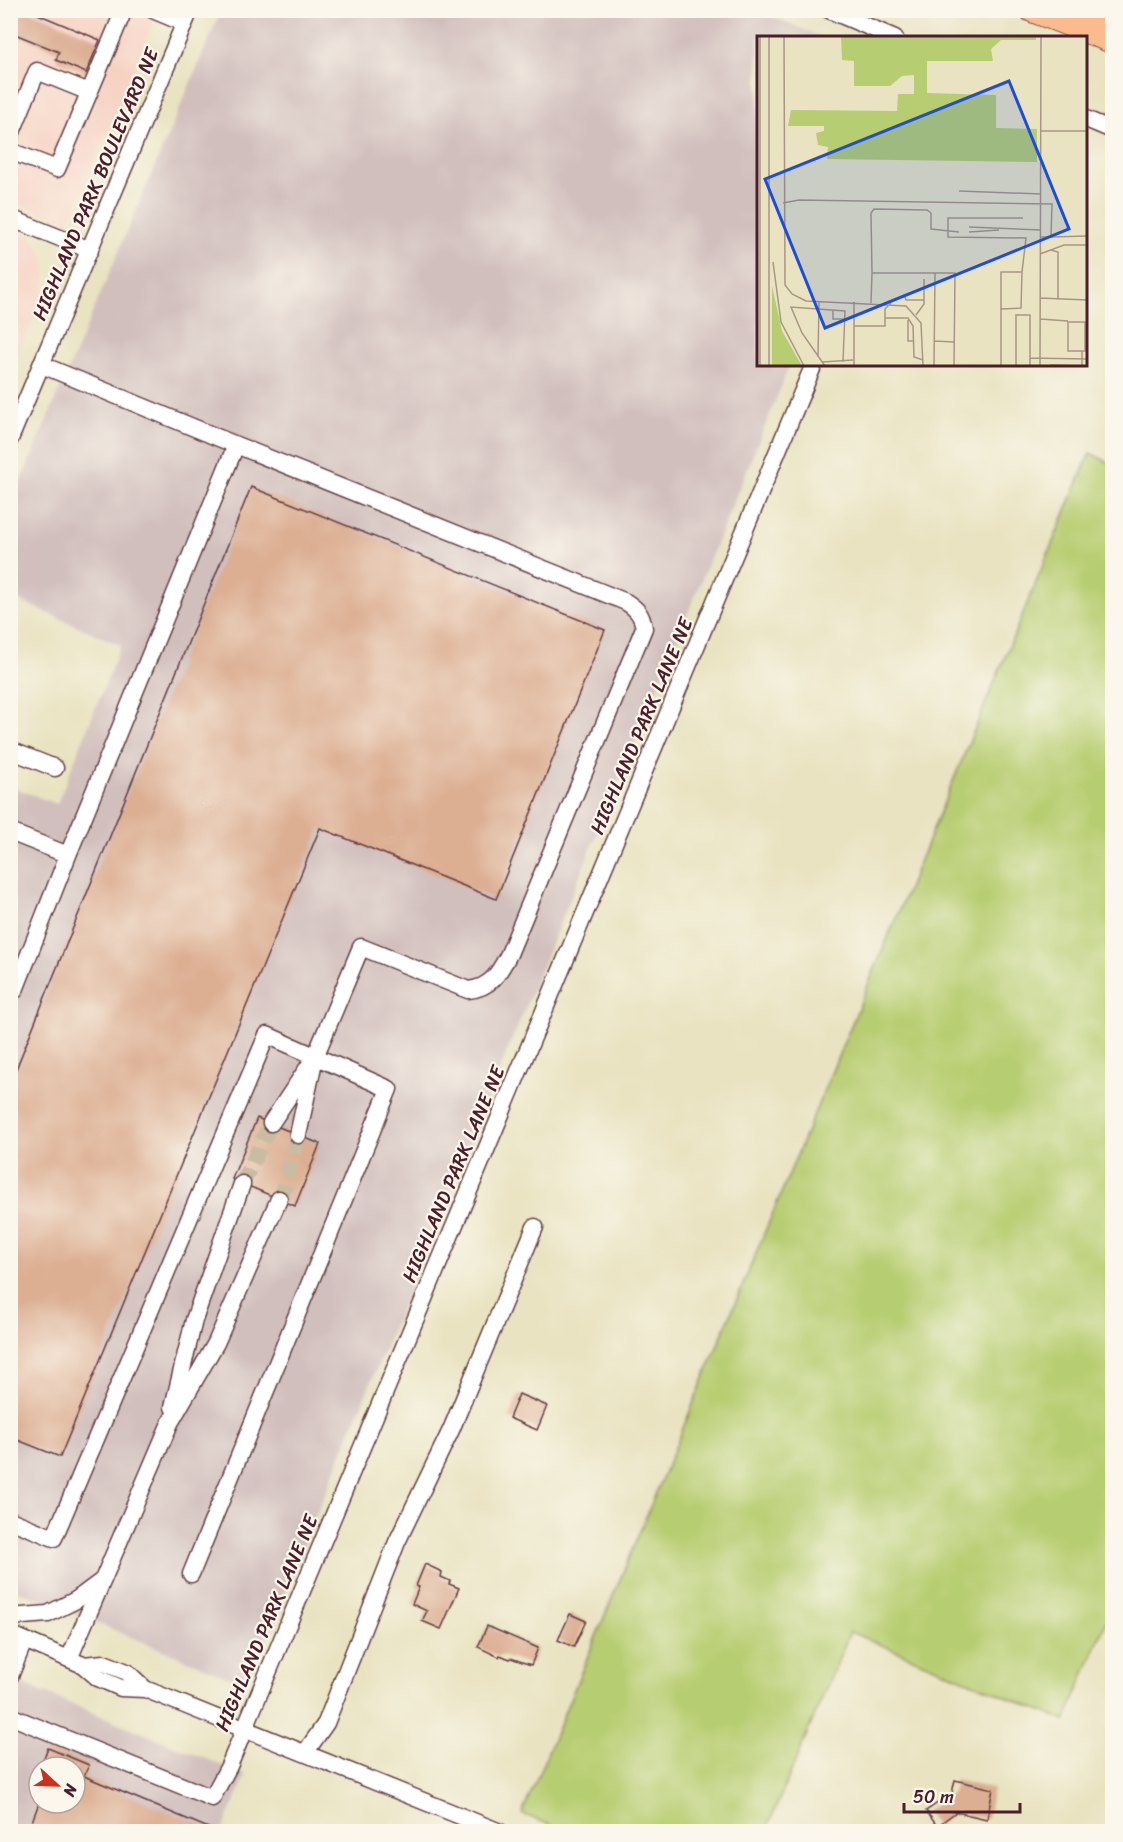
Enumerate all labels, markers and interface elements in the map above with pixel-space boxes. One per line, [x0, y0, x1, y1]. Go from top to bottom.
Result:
inset map [757, 36, 1087, 366]
street label: HIGHLAND PARK BOULEVARD NE [22, 41, 170, 326]
street label: HIGHLAND PARK LANE NE [580, 610, 704, 840]
street label: HIGHLAND PARK LANE NE [392, 1058, 516, 1288]
street label: HIGHLAND PARK LANE NE [205, 1507, 329, 1737]
north arrow [27, 1755, 87, 1815]
scale bar [904, 1776, 1020, 1814]
text: N [55, 1779, 86, 1802]
text: 50 m [913, 1781, 954, 1813]

